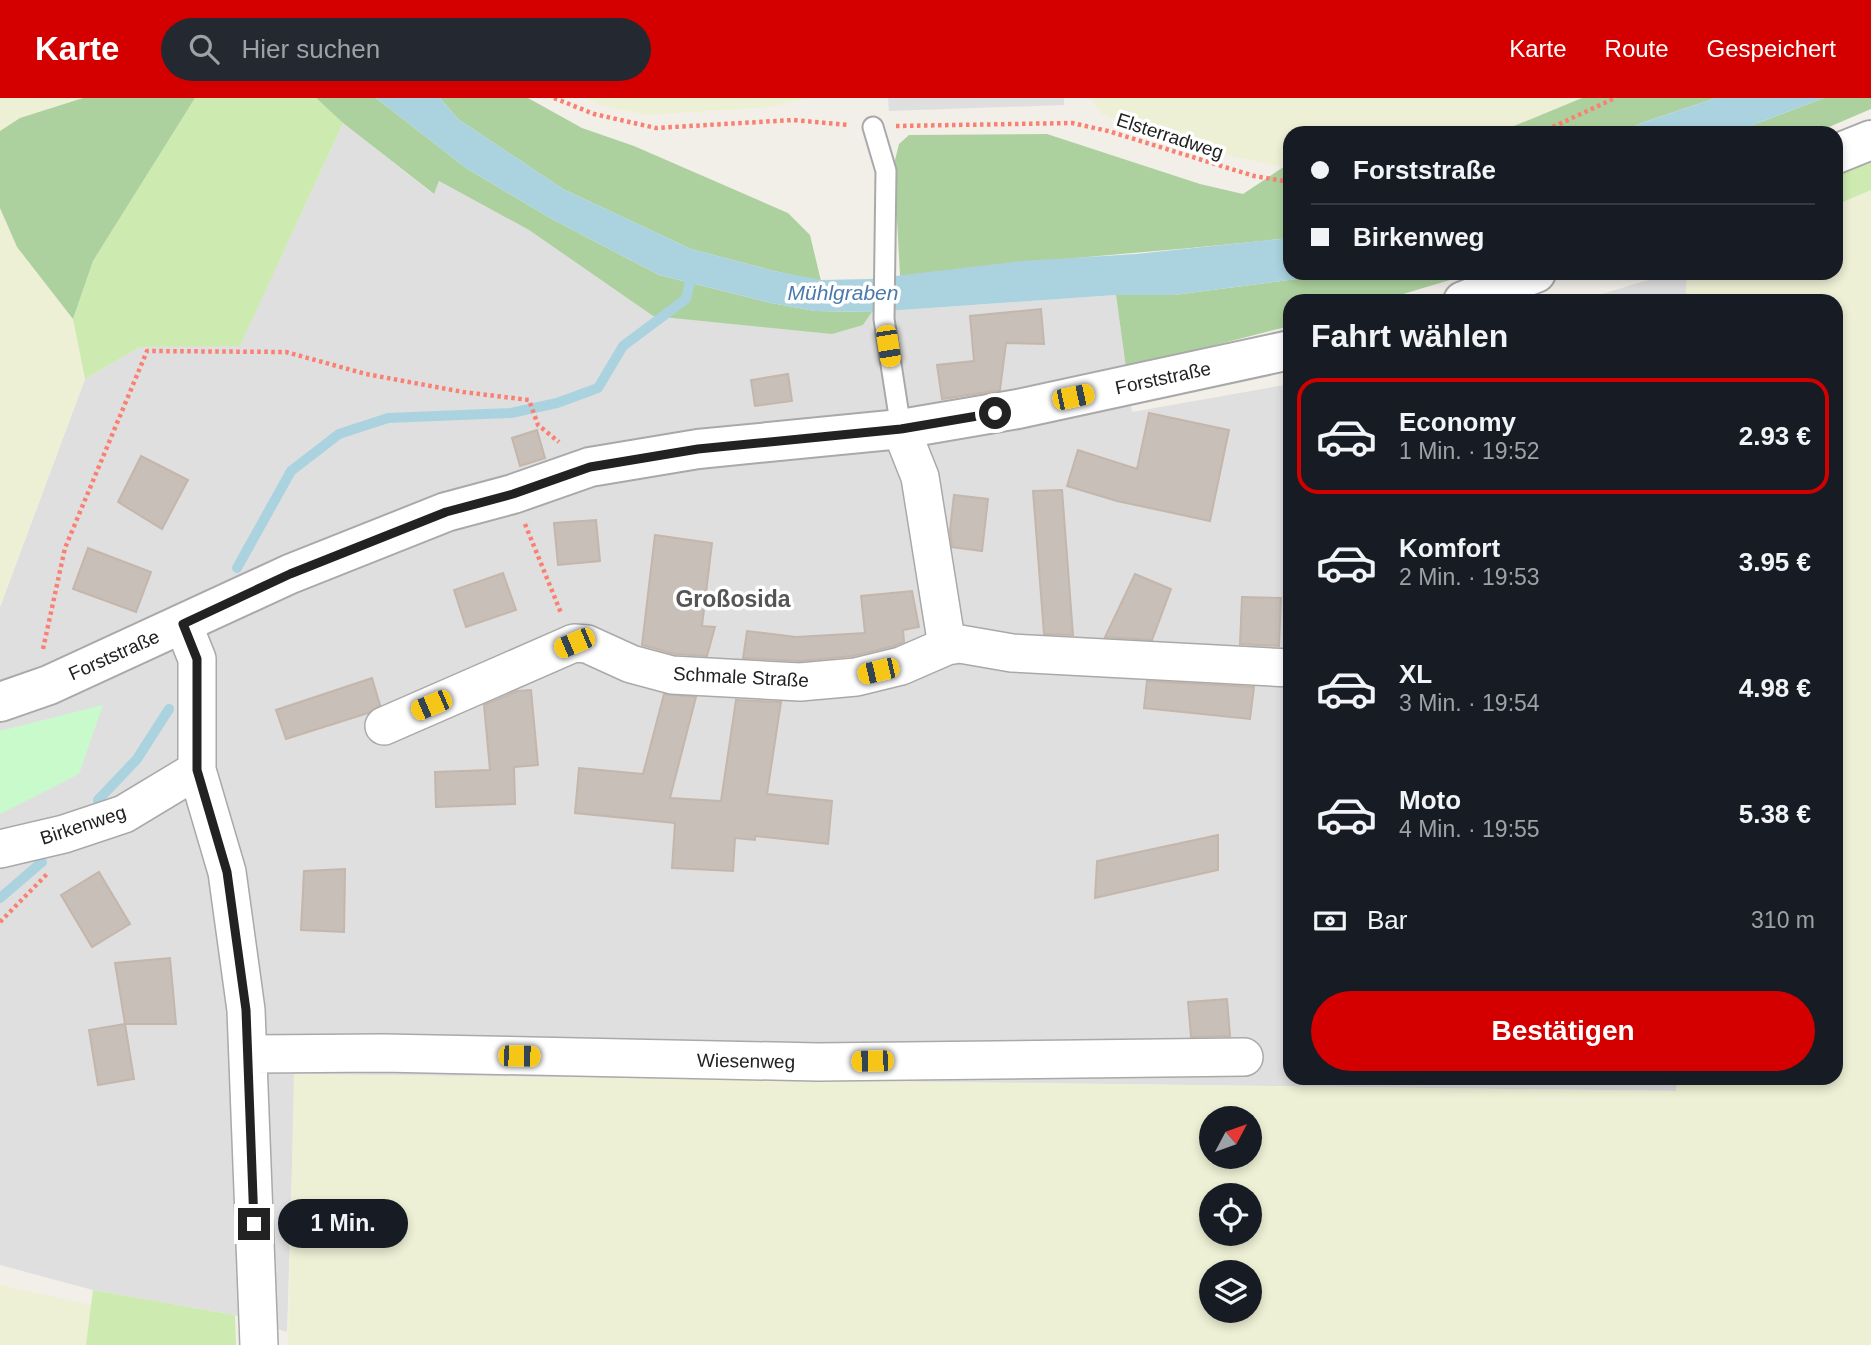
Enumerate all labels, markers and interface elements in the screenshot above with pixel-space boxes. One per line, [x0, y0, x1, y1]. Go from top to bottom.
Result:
search box [161, 18, 651, 81]
text: Karte [35, 30, 119, 67]
icon: search [185, 30, 223, 68]
text: Hier suchen [241, 34, 380, 64]
text: Karte [1509, 35, 1567, 62]
text: Route [1605, 35, 1669, 62]
text: Gespeichert [1707, 35, 1836, 62]
street label: Elsterradweg [1114, 109, 1226, 163]
text: Forststraße [1353, 155, 1496, 185]
text: Birkenweg [1353, 222, 1485, 252]
water label: Mühlgraben [788, 281, 898, 304]
text: Fahrt wählen [1311, 318, 1508, 354]
car [875, 324, 902, 368]
street label: Forststraße [1113, 358, 1213, 398]
car [1051, 382, 1096, 412]
route start [979, 397, 1011, 429]
icon: car [1315, 405, 1378, 468]
text: Economy [1399, 407, 1516, 437]
text: 2.93 € [1739, 421, 1811, 451]
text: 1 Min. · 19:52 [1399, 438, 1540, 464]
icon: car [1315, 531, 1378, 594]
text: Komfort [1399, 533, 1500, 563]
text: 3.95 € [1739, 547, 1811, 577]
text: 2 Min. · 19:53 [1399, 564, 1540, 590]
district label: Großosida [675, 586, 791, 612]
car [551, 625, 598, 661]
street label: Forststraße [65, 626, 163, 684]
car [856, 656, 901, 686]
icon: car [1315, 657, 1378, 720]
text: XL [1399, 659, 1432, 689]
street label: Schmale Straße [672, 663, 810, 691]
text: 4.98 € [1739, 673, 1811, 703]
car [408, 687, 455, 723]
text: 3 Min. · 19:54 [1399, 690, 1540, 716]
icon: car [1315, 783, 1378, 846]
text: Moto [1399, 785, 1461, 815]
text: 5.38 € [1739, 799, 1811, 829]
street label: Birkenweg [38, 801, 128, 849]
text: 4 Min. · 19:55 [1399, 816, 1540, 842]
icon: cash [1311, 902, 1349, 940]
text: Bar [1367, 905, 1407, 935]
text: 310 m [1751, 907, 1815, 933]
button: Bestätigen [1311, 991, 1815, 1071]
car [498, 1045, 541, 1067]
street label: Wiesenweg [697, 1050, 795, 1072]
car [851, 1050, 894, 1072]
north arrow [1199, 1106, 1262, 1169]
map controls [1199, 1106, 1262, 1323]
button: locate [1199, 1183, 1262, 1246]
callout: 1 Min. [278, 1200, 408, 1248]
route end [238, 1208, 270, 1240]
text: 1 Min. [310, 1210, 376, 1236]
button: layers [1199, 1260, 1262, 1323]

